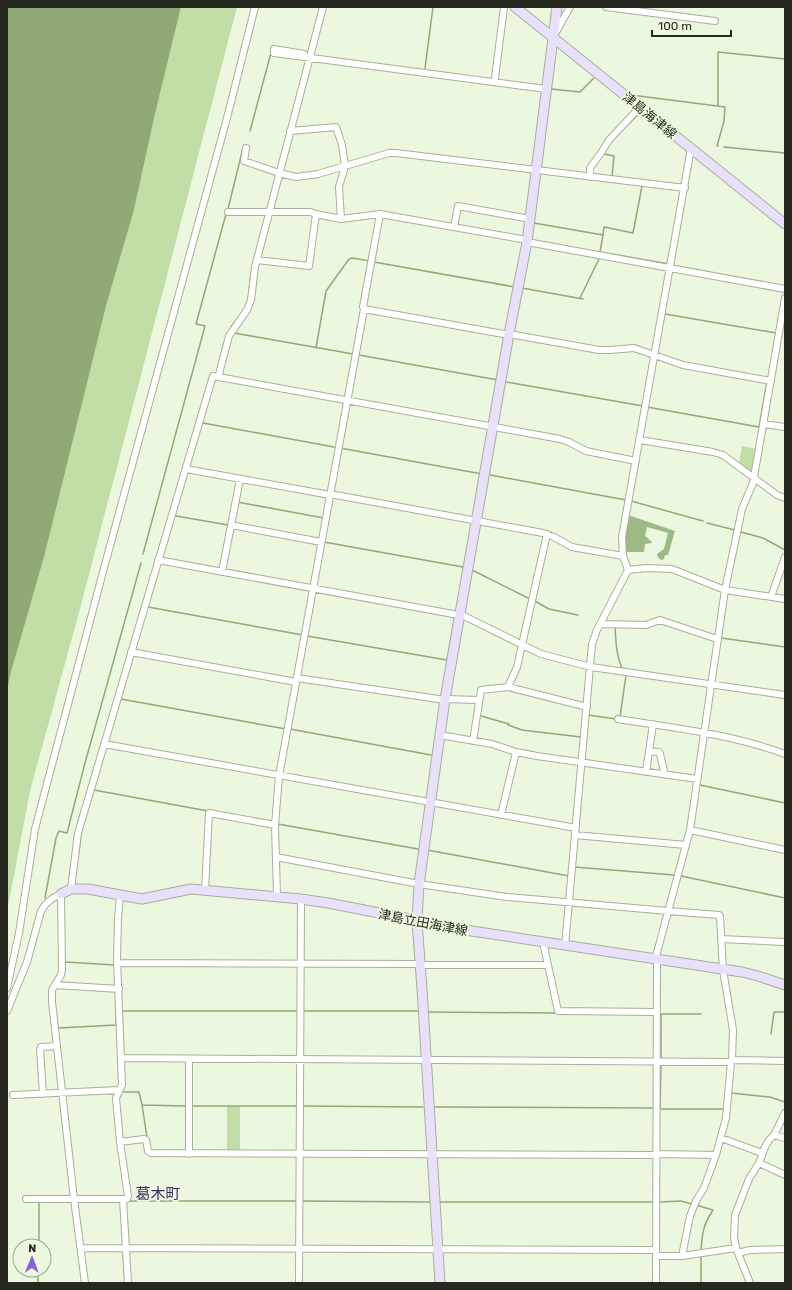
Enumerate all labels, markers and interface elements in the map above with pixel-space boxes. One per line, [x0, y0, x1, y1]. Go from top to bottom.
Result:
scale bar [652, 12, 731, 38]
text: 100 m [658, 19, 692, 33]
street label: 津島海津線 [620, 89, 680, 142]
street label: 津島立田海津線 [377, 906, 469, 939]
district label: 葛木町 [135, 1185, 181, 1203]
north arrow [12, 1238, 52, 1278]
text: N [28, 1242, 36, 1255]

